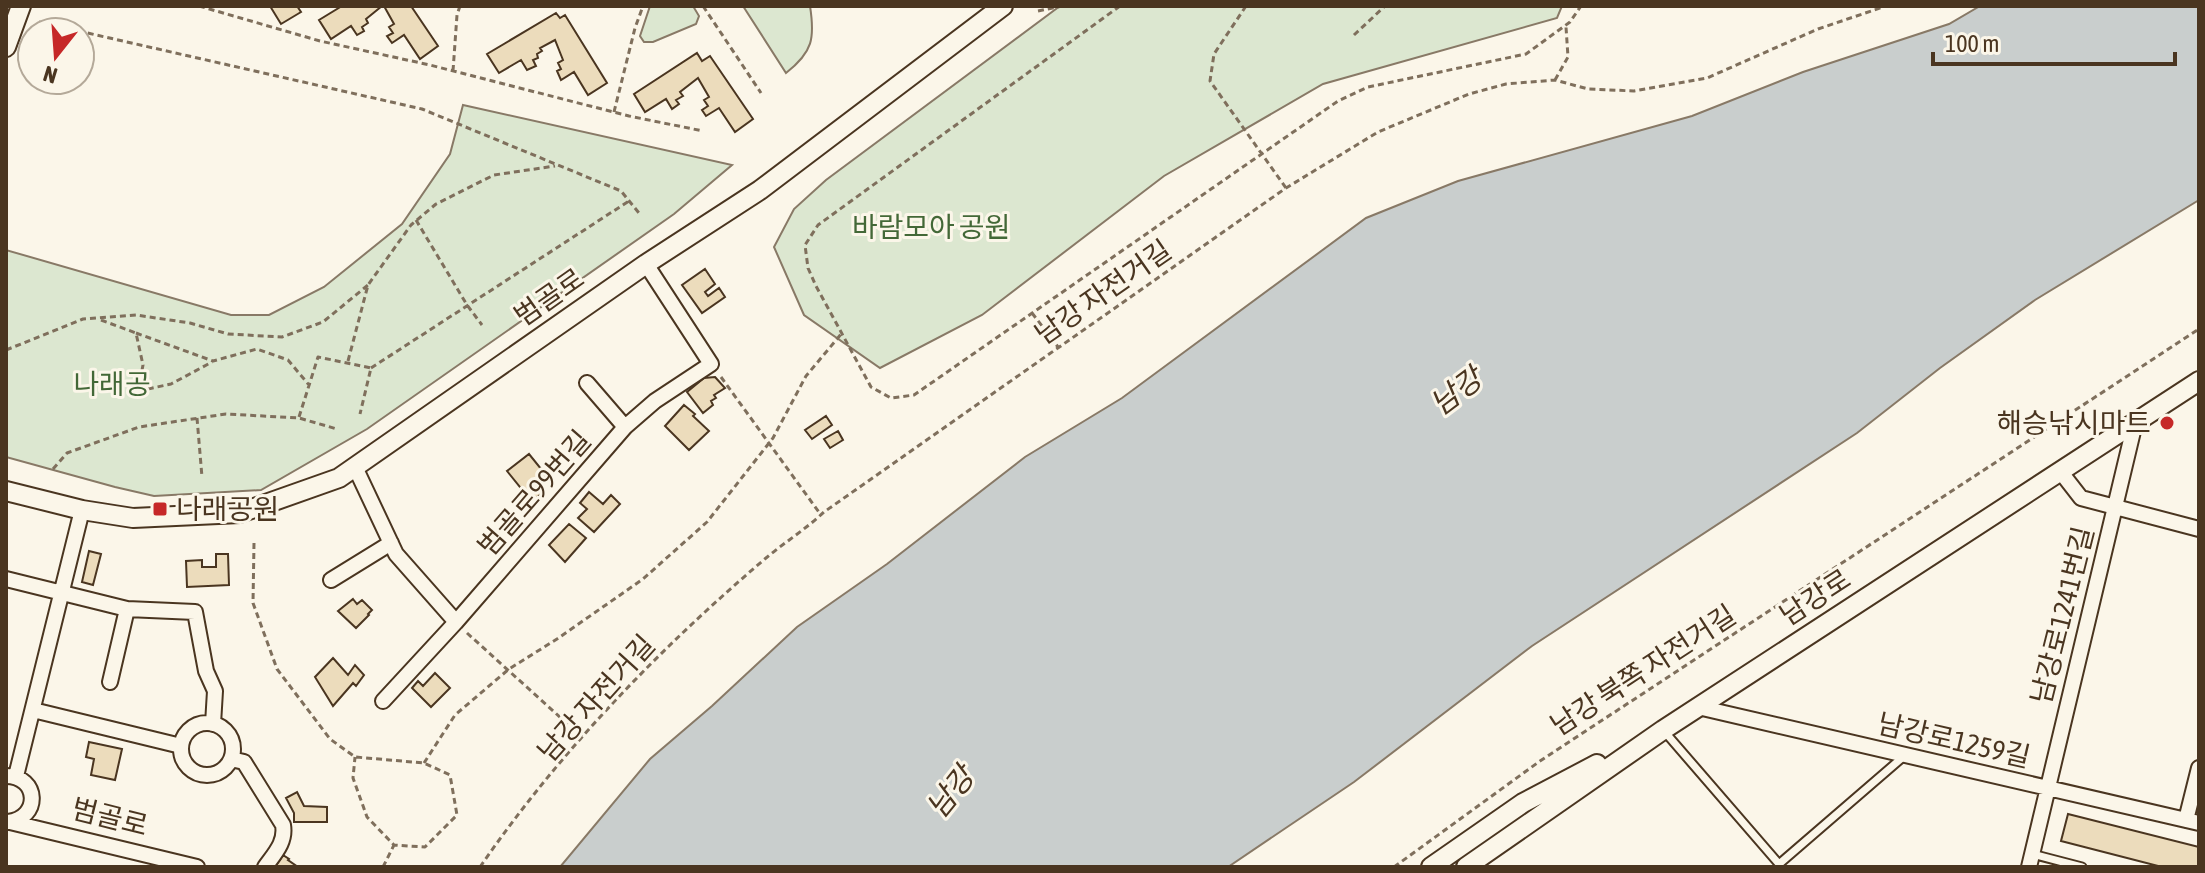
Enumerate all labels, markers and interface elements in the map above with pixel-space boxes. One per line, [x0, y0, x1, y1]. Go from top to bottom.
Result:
north arrow [16, 16, 96, 96]
scale bar [1933, 16, 2175, 66]
text: 100 m [1945, 30, 1999, 57]
text: N [40, 61, 60, 89]
park label: 바람모아 공원 [852, 211, 1010, 243]
street label: 남강 자전거길 [1029, 233, 1177, 351]
street label: 범골로 [508, 262, 590, 332]
water label: 남강 [1424, 359, 1491, 421]
park label: 나래공 [73, 368, 151, 400]
place label: 해승낚시마트 [1996, 407, 2151, 439]
marker: 해승낚시마트 [2158, 414, 2176, 432]
street label: 범골로99번길 [471, 424, 597, 562]
place label: 나래공원 [176, 493, 279, 525]
marker: 나래공원 [151, 500, 169, 518]
street label: 남강로1241번길 [2025, 523, 2099, 707]
street label: 남강로 [1774, 563, 1856, 631]
street label: 남강 북쪽 자전거길 [1545, 598, 1741, 742]
street label: 남강 자전거길 [531, 628, 661, 768]
street label: 남강로1259길 [1875, 707, 2033, 773]
water label: 남강 [919, 757, 983, 824]
street label: 범골로 [69, 792, 151, 842]

